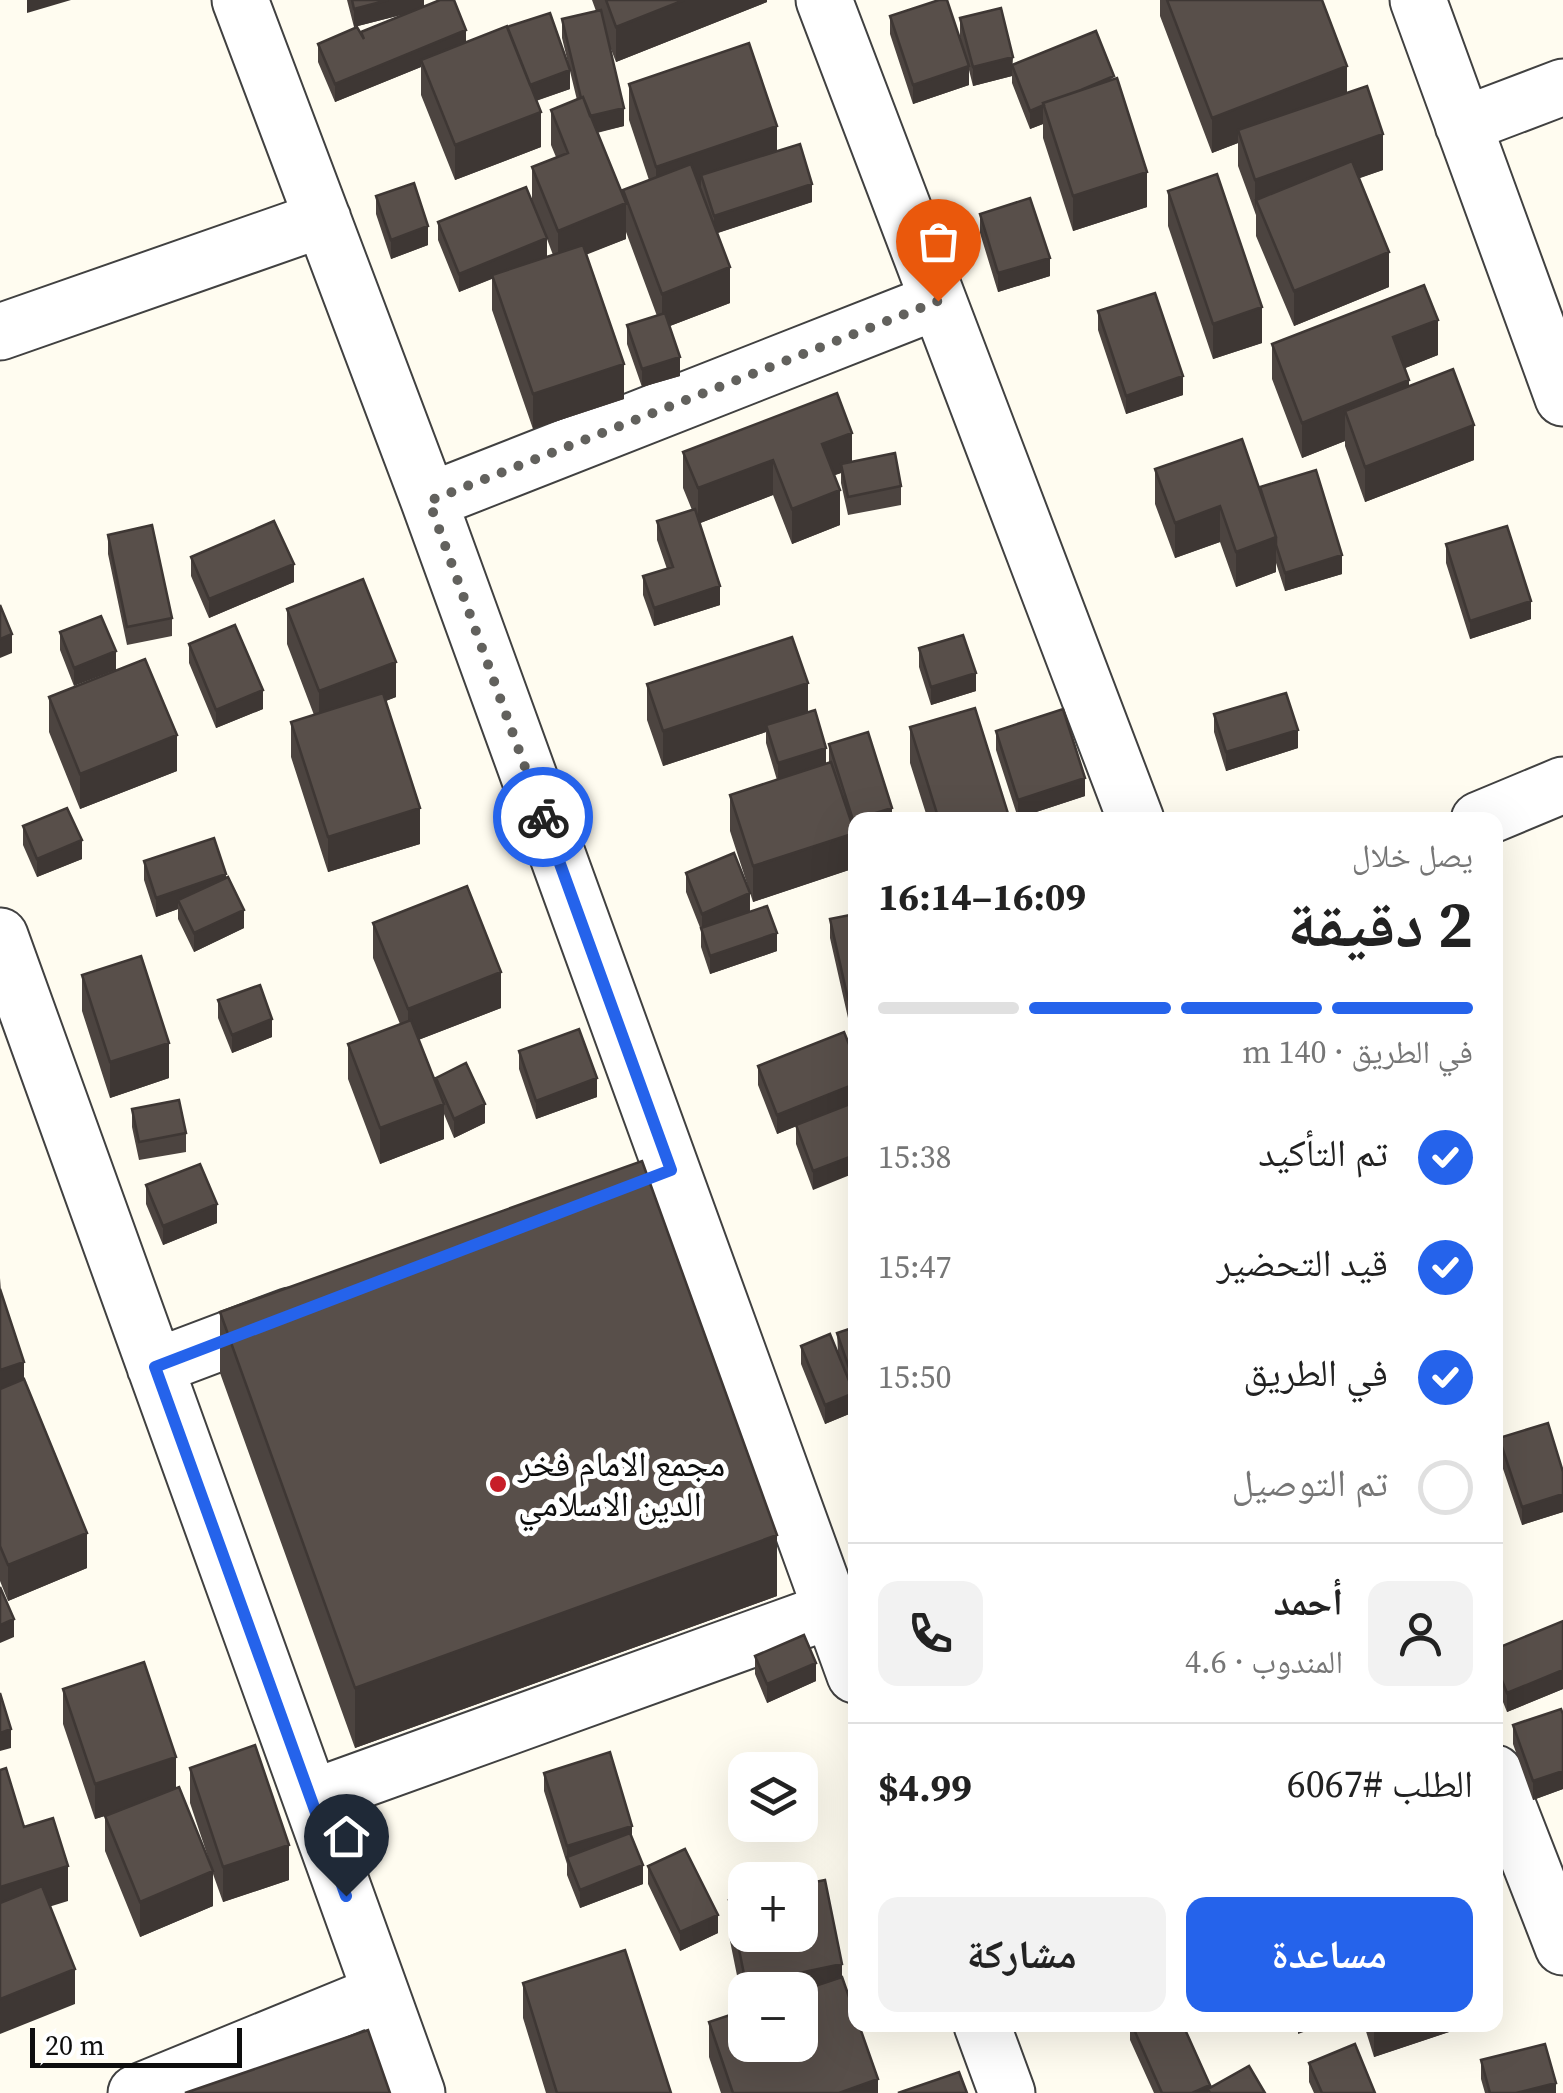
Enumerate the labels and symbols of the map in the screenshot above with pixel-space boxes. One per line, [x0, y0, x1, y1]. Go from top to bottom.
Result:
pin [896, 199, 981, 302]
courier [493, 767, 593, 867]
place label: مجمع الامام فخر الدين الاسلامي [517, 1440, 725, 1532]
marker: مجمع الامام فخر الدين الاسلامي [487, 1473, 509, 1495]
pin [304, 1794, 389, 1897]
scale bar [30, 2023, 242, 2068]

